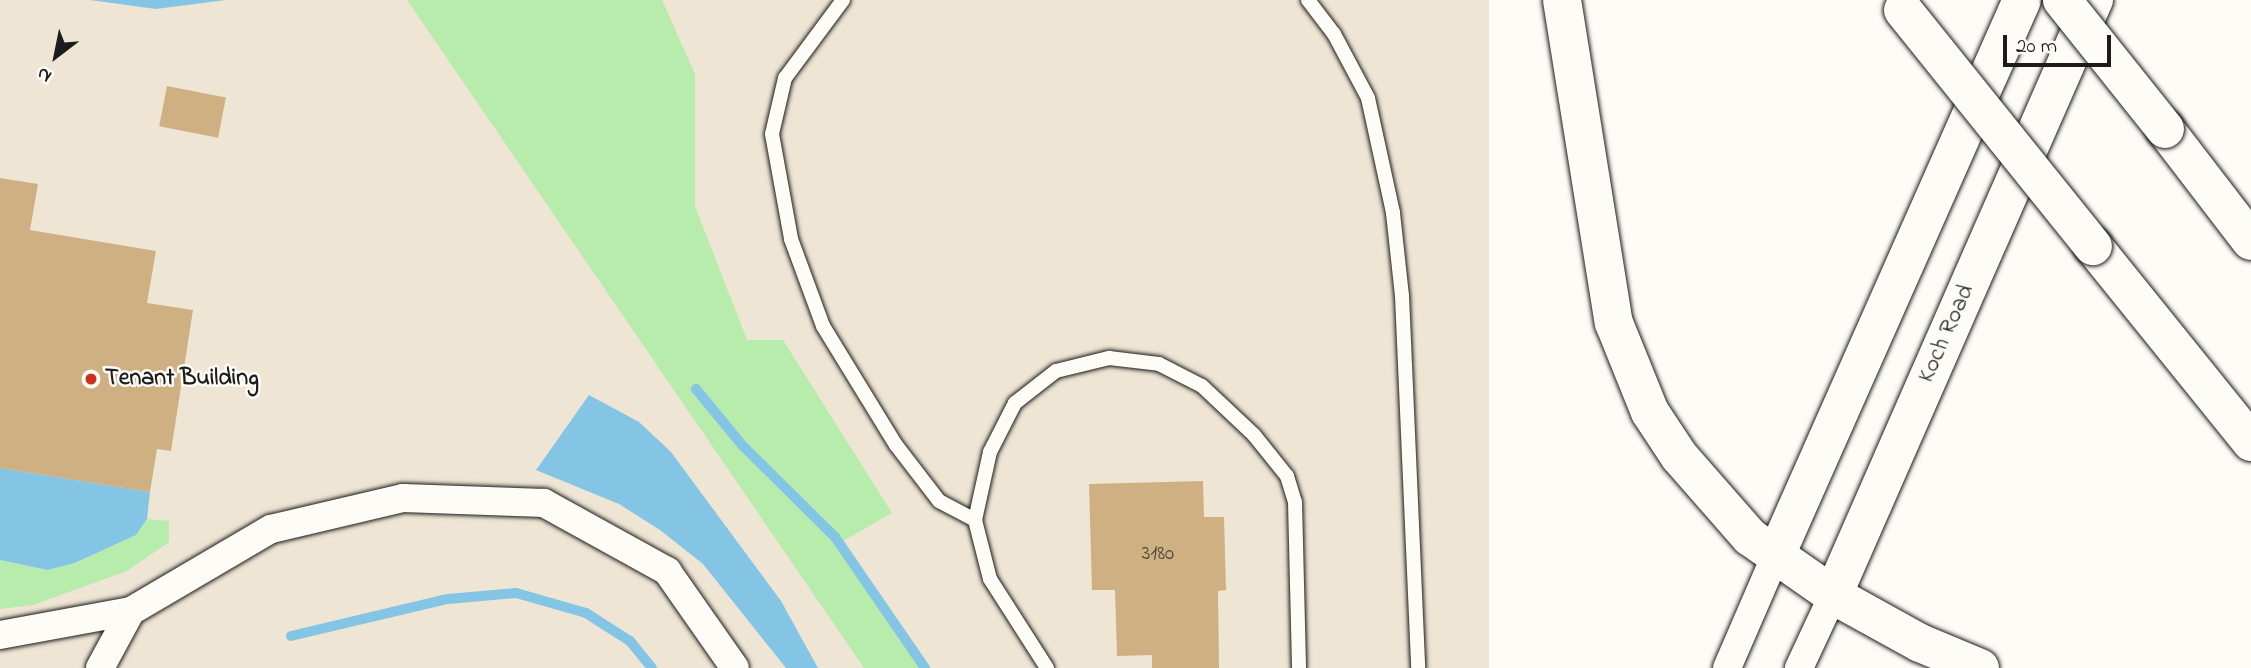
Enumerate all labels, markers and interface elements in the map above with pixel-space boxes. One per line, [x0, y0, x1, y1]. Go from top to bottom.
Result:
north arrow [21, 21, 91, 91]
scale bar [2006, 21, 2114, 65]
text: 20 m [2016, 32, 2057, 62]
text: N [32, 59, 57, 89]
street label: Koch Road [1913, 280, 1981, 388]
place label: Tenant Building [105, 365, 259, 393]
marker: Tenant Building [83, 371, 99, 387]
house number: 3180 [1142, 541, 1174, 567]

